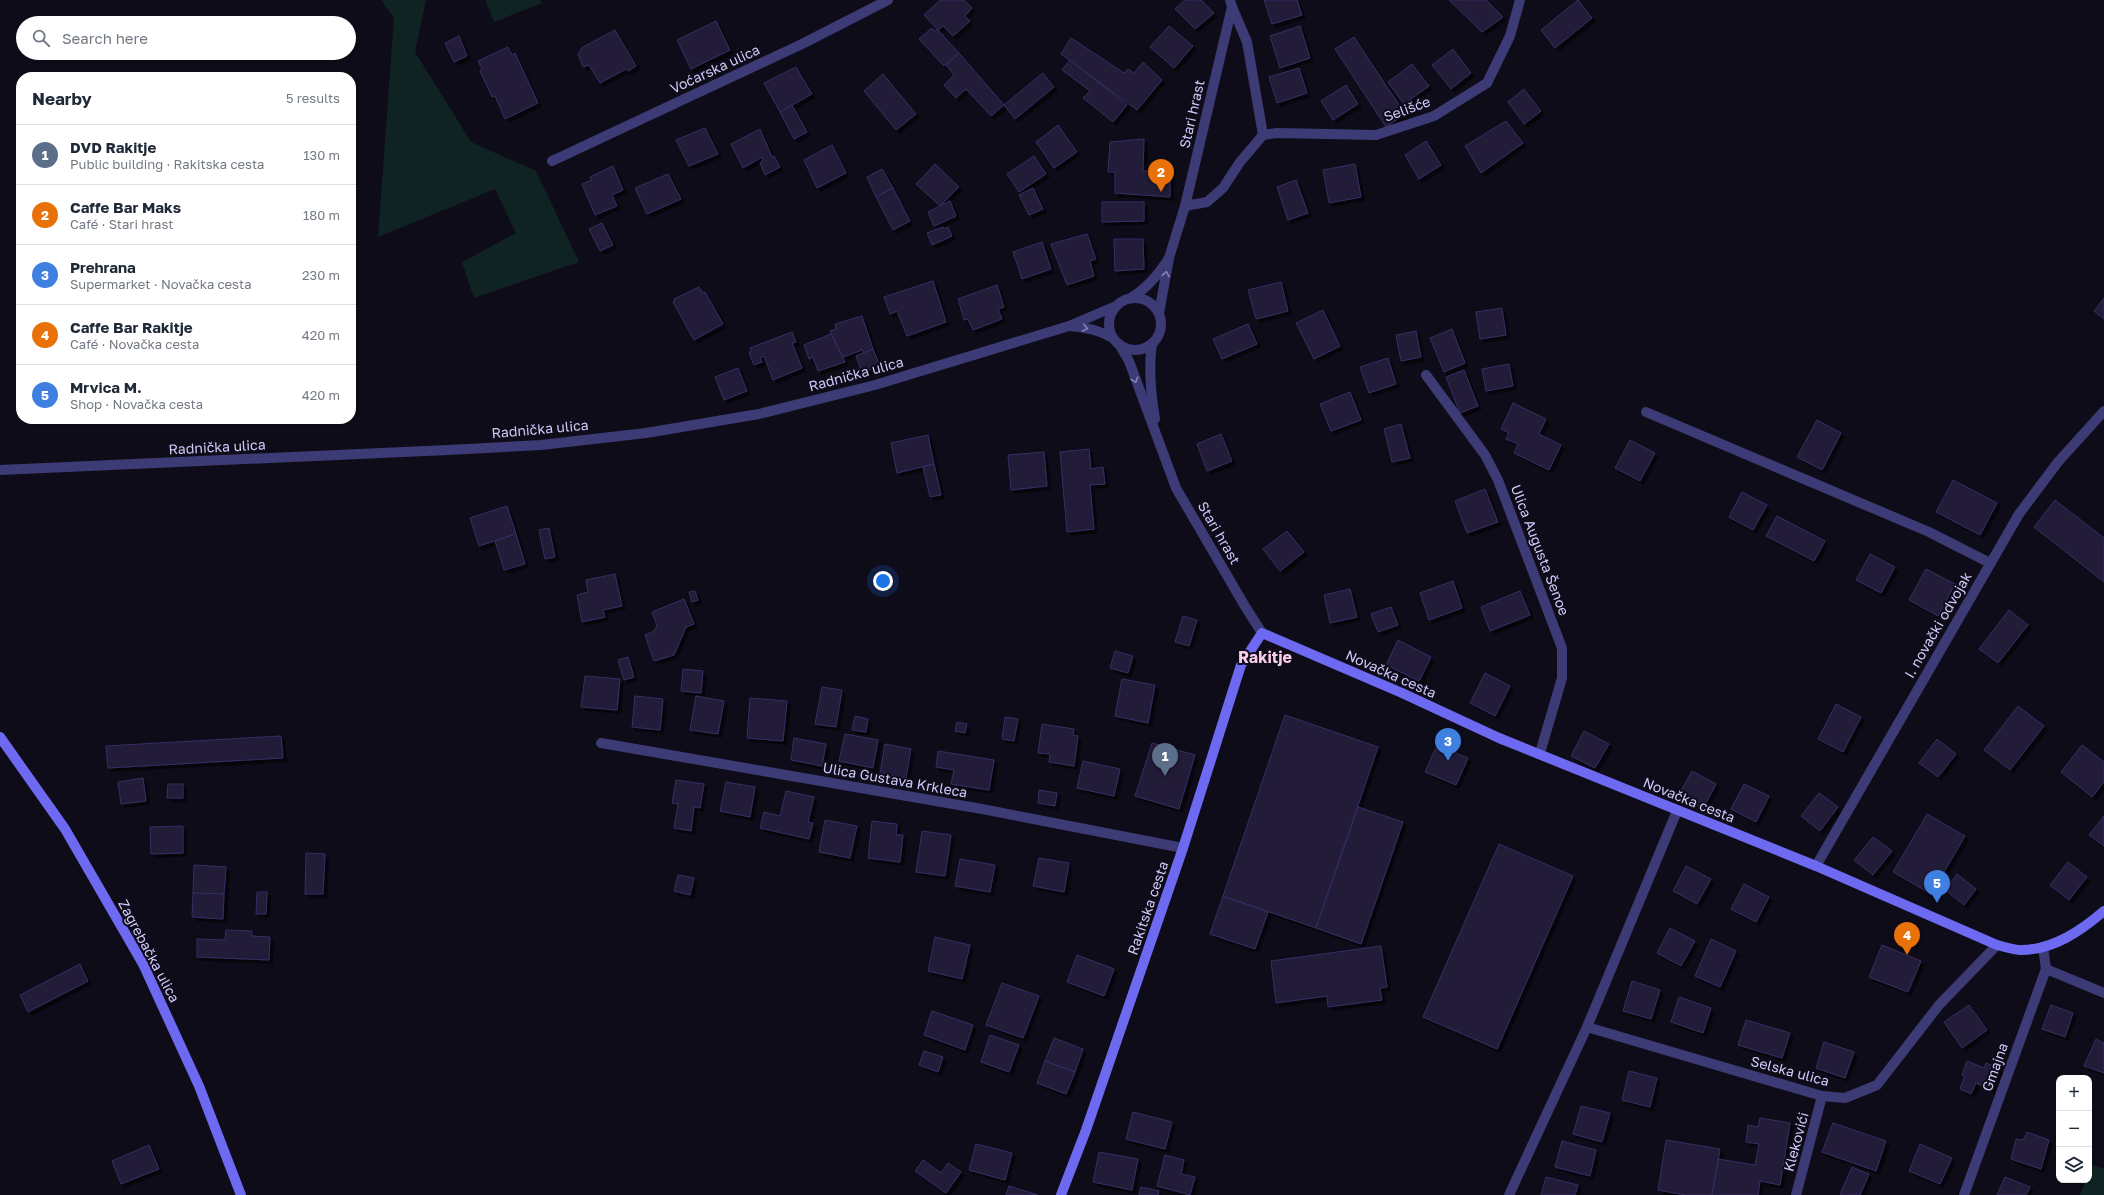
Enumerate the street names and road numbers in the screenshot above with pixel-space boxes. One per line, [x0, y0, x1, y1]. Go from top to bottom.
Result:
street label: Voćarska ulica [667, 40, 762, 97]
street label: Stari hrast [1175, 78, 1208, 150]
street label: Selišće [1381, 92, 1433, 125]
street label: Radnička ulica [807, 353, 905, 394]
street label: Radnička ulica [491, 416, 589, 441]
street label: Radnička ulica [168, 435, 266, 458]
street label: Ulica Augusta Šenoe [1508, 482, 1573, 618]
street label: Stari hrast [1195, 498, 1244, 567]
street label: I. novački odvojak [1900, 569, 1975, 681]
street label: Novačka cesta [1343, 646, 1439, 701]
street label: Ulica Gustava Krkleca [822, 758, 969, 801]
street label: Novačka cesta [1641, 773, 1738, 826]
street label: Rakitska cesta [1124, 859, 1171, 957]
street label: Zagrebačka ulica [115, 896, 184, 1005]
street label: Gmajna [1978, 1040, 2011, 1093]
street label: Selska ulica [1749, 1052, 1831, 1089]
street label: Klekovići [1779, 1110, 1812, 1173]

